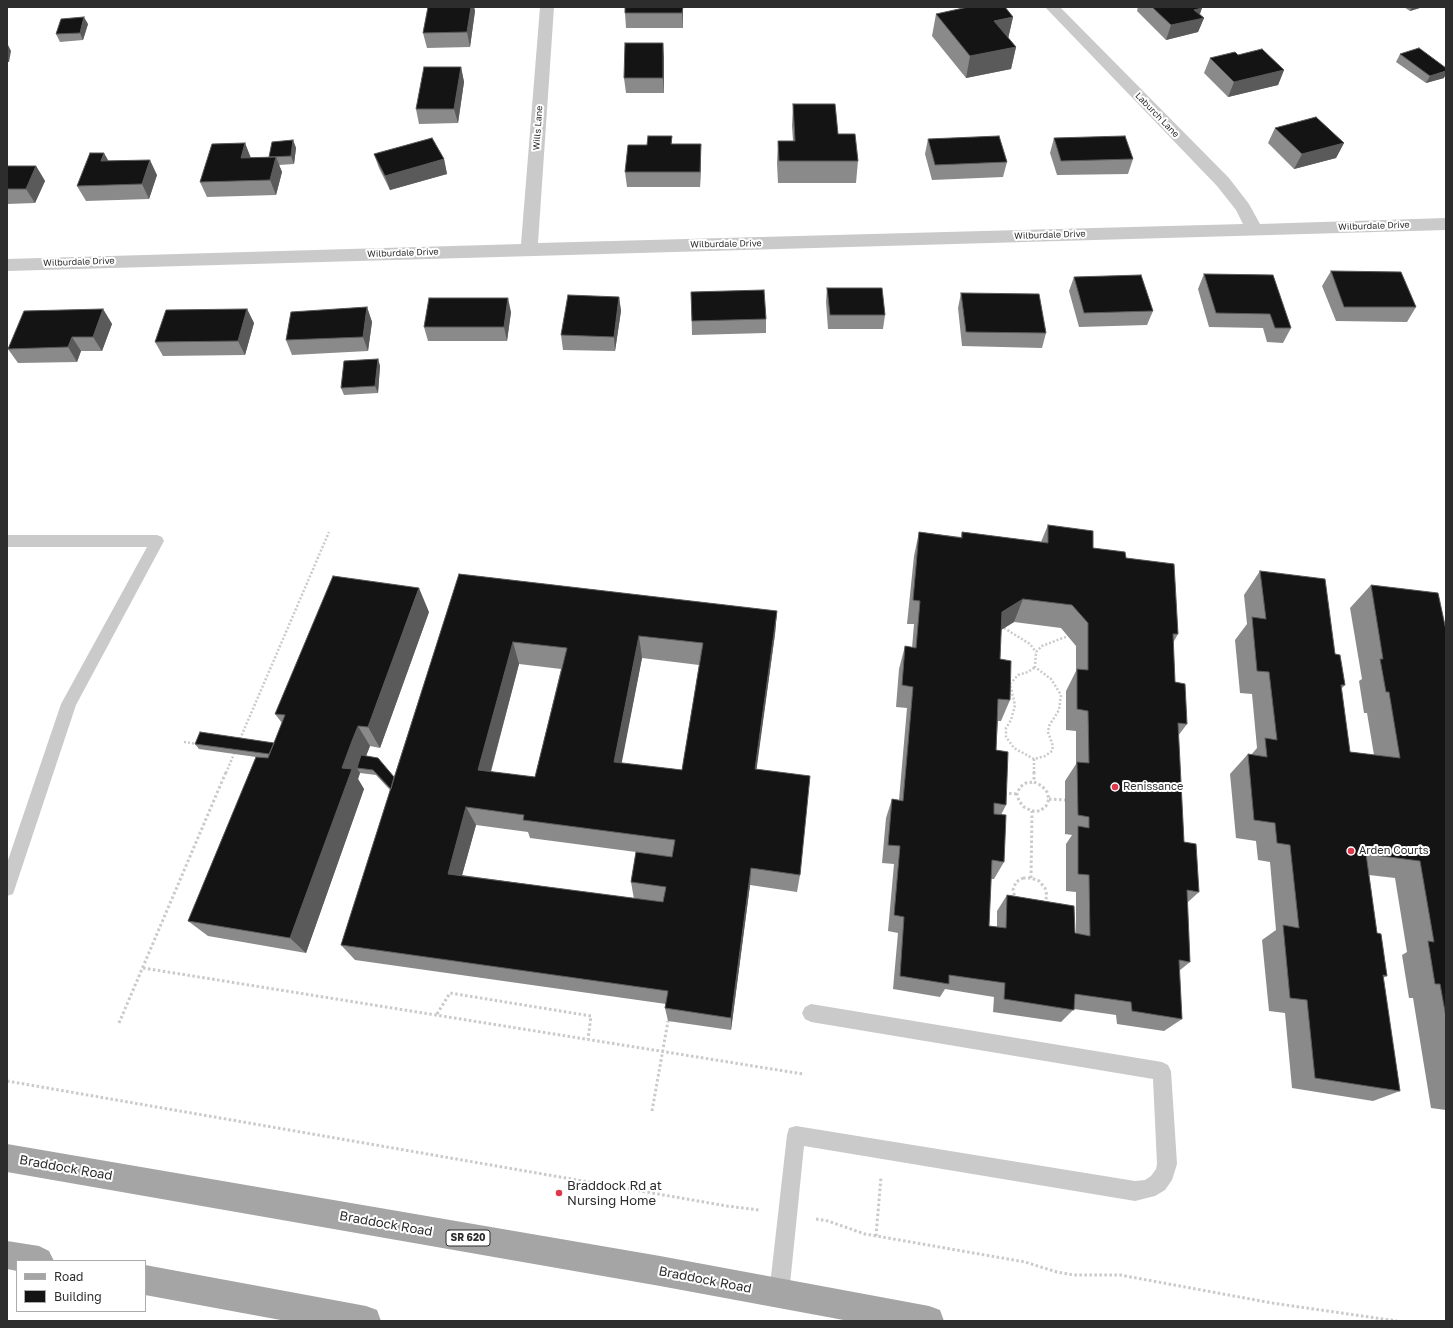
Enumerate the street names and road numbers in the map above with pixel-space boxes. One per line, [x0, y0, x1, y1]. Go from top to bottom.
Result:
street label: Laburch Lane [1133, 90, 1181, 140]
street label: Wills Lane [531, 105, 545, 151]
street label: Wilburdale Drive [1338, 219, 1410, 233]
street label: Wilburdale Drive [1014, 228, 1086, 242]
street label: Wilburdale Drive [690, 238, 762, 250]
street label: Wilburdale Drive [367, 246, 439, 260]
street label: Wilburdale Drive [43, 255, 115, 269]
street label: Braddock Road [18, 1152, 114, 1184]
street label: Braddock Road [338, 1208, 434, 1240]
road number: SR 620 [446, 1230, 490, 1246]
street label: Braddock Road [657, 1263, 753, 1297]

